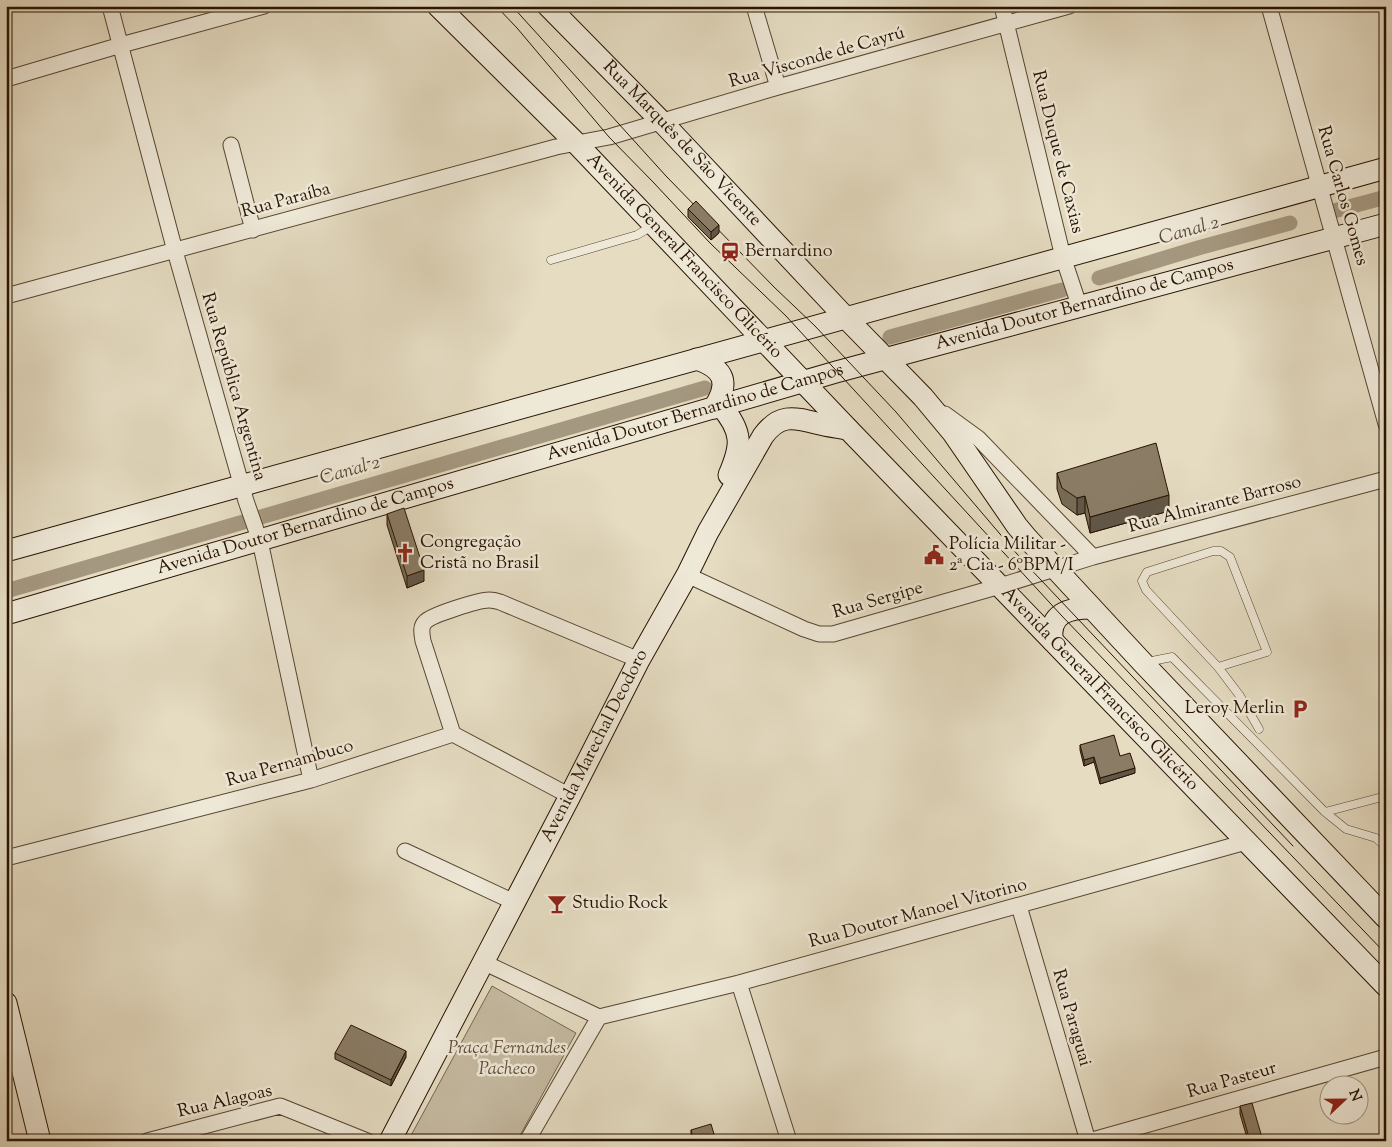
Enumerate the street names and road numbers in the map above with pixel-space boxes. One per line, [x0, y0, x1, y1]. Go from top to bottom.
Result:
street label: Rua Visconde de Cayrú [726, 20, 908, 96]
street label: Rua Marquês de São Vicente [596, 55, 767, 233]
street label: Rua Duque de Caxias [1024, 68, 1090, 236]
street label: Rua Carlos Gomes [1310, 123, 1374, 269]
street label: Avenida General Francisco Glicério [580, 148, 788, 365]
street label: Rua Paraíba [239, 177, 333, 225]
street label: Avenida Doutor Bernardino de Campos [933, 253, 1237, 358]
street label: Rua República Argentina [194, 290, 272, 484]
street label: Avenida Doutor Bernardino de Campos [544, 358, 847, 469]
street label: Rua Almirante Barroso [1126, 469, 1304, 541]
street label: Avenida Doutor Bernardino de Campos [154, 471, 457, 582]
street label: Rua Sergipe [830, 576, 926, 626]
street label: Avenida General Francisco Glicério [994, 581, 1204, 797]
street label: Avenida Marechal Deodoro [535, 645, 655, 847]
street label: Rua Pernambuco [223, 733, 357, 795]
street label: Rua Doutor Manoel Vitorino [806, 872, 1030, 956]
street label: Rua Paraguai [1045, 966, 1097, 1070]
street label: Rua Pasteur [1184, 1056, 1280, 1106]
street label: Rua Alagoas [175, 1078, 275, 1126]

